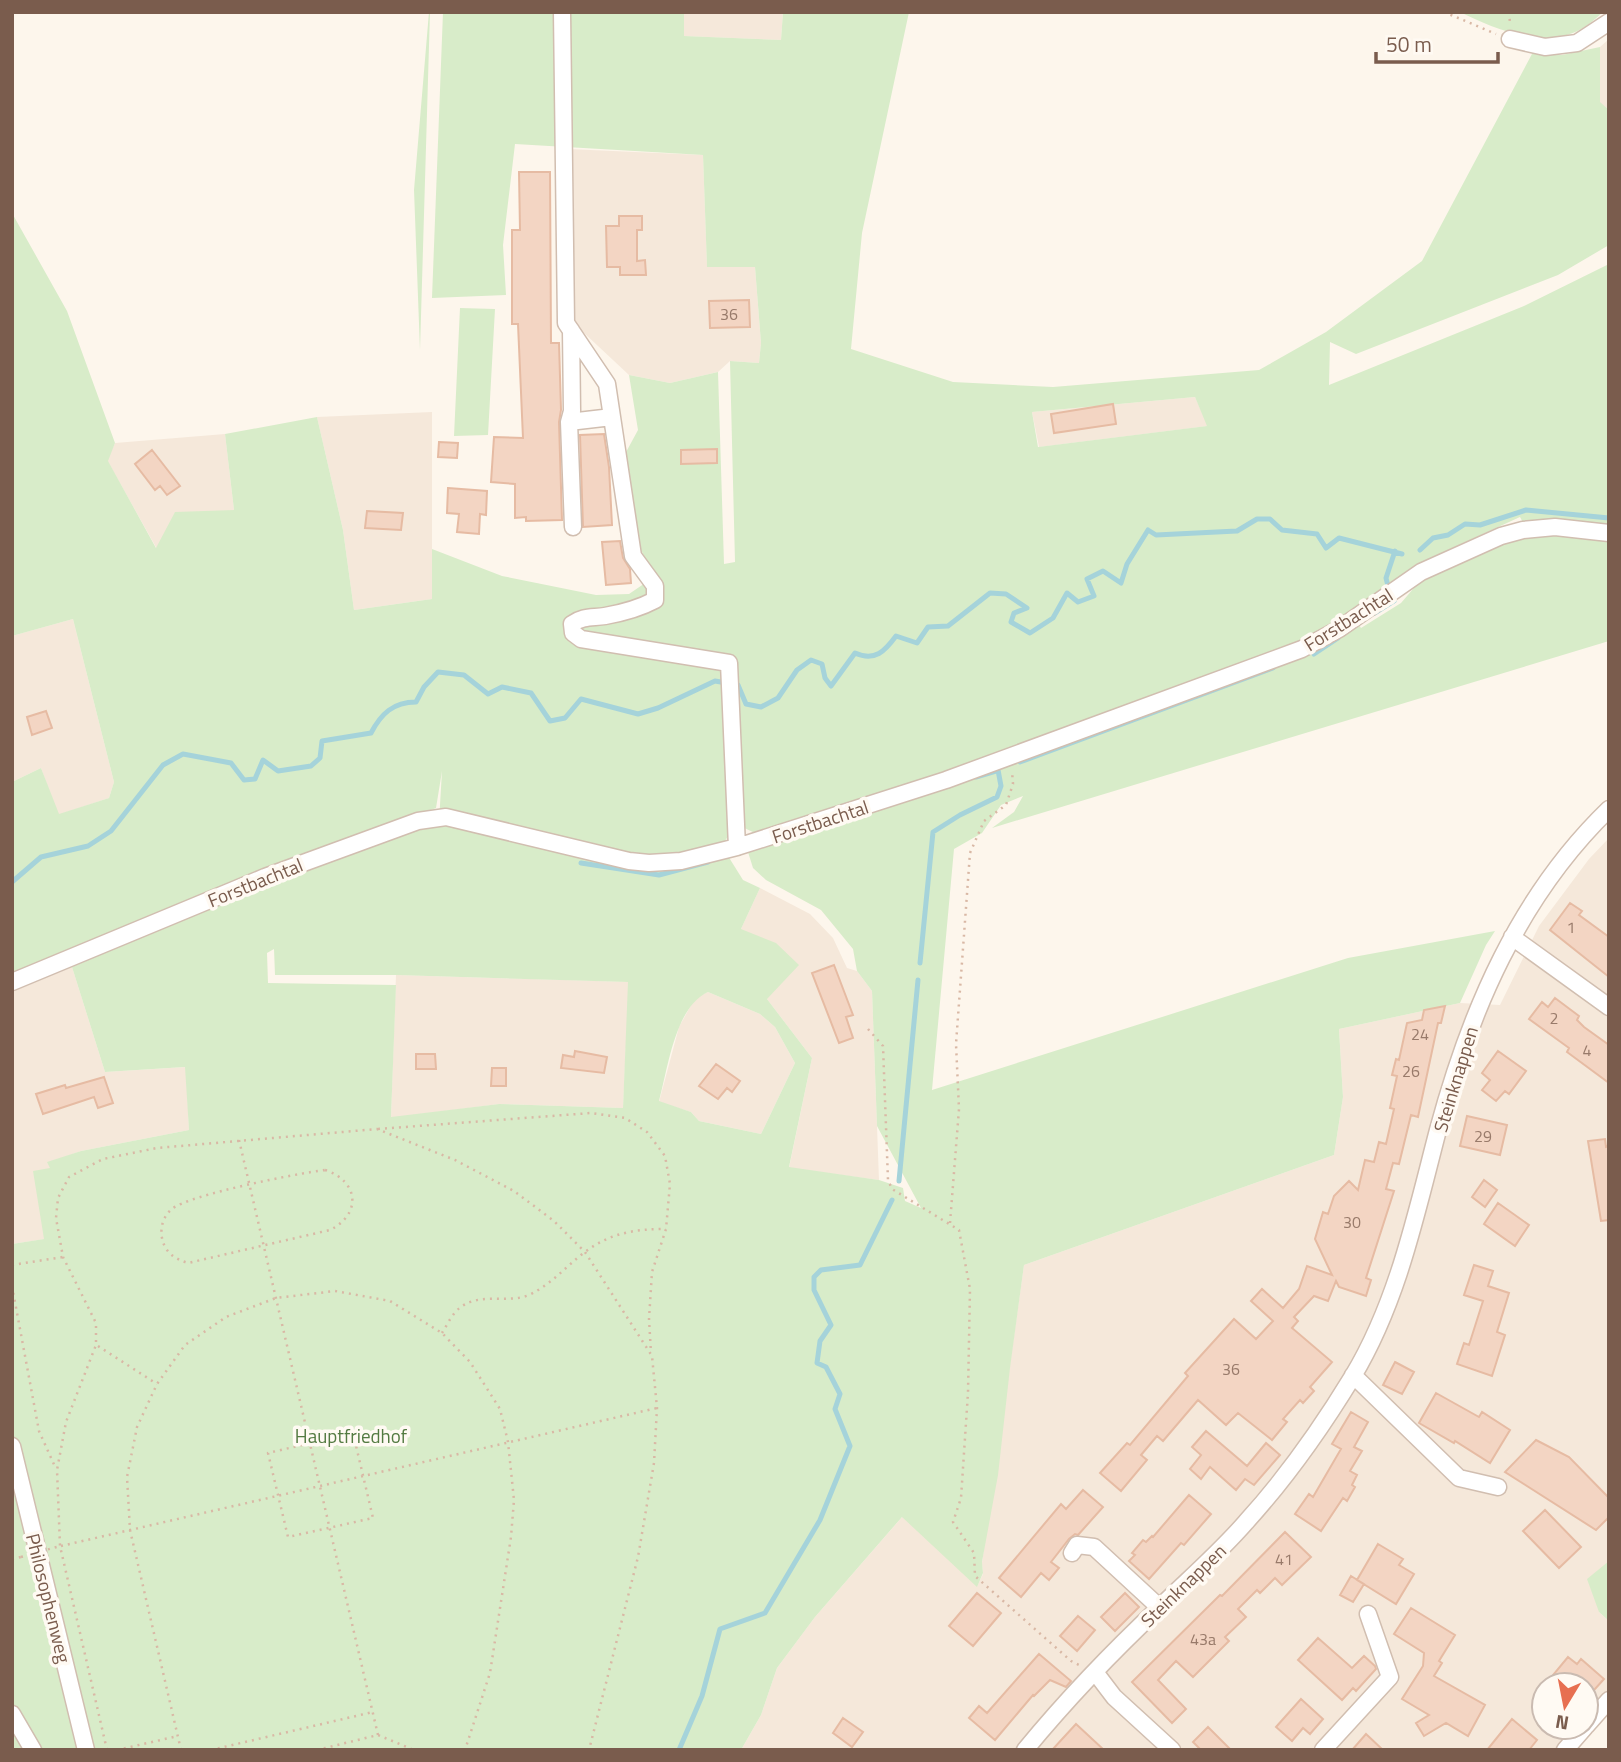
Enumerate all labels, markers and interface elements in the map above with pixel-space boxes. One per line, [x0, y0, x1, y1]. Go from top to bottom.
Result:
scale bar [1376, 21, 1498, 65]
text: 50 m [1386, 28, 1432, 60]
house number: 36 [720, 302, 738, 326]
street label: Forstbachtal [1298, 580, 1398, 658]
street label: Forstbachtal [768, 792, 872, 850]
street label: Forstbachtal [203, 850, 307, 914]
house number: 1 [1567, 915, 1575, 939]
house number: 2 [1550, 1006, 1558, 1030]
house number: 24 [1411, 1022, 1429, 1046]
street label: Steinknappen [1425, 1022, 1485, 1136]
house number: 4 [1583, 1038, 1592, 1062]
house number: 26 [1402, 1059, 1420, 1083]
house number: 29 [1474, 1124, 1492, 1148]
house number: 30 [1343, 1210, 1361, 1234]
house number: 36 [1222, 1357, 1240, 1381]
park label: Hauptfriedhof [295, 1421, 408, 1450]
street label: Philosophenweg [19, 1530, 79, 1666]
street label: Steinknappen [1134, 1537, 1232, 1633]
house number: 41 [1275, 1547, 1293, 1571]
house number: 43a [1190, 1627, 1216, 1651]
north arrow [1530, 1671, 1600, 1741]
text: N [1553, 1708, 1571, 1739]

